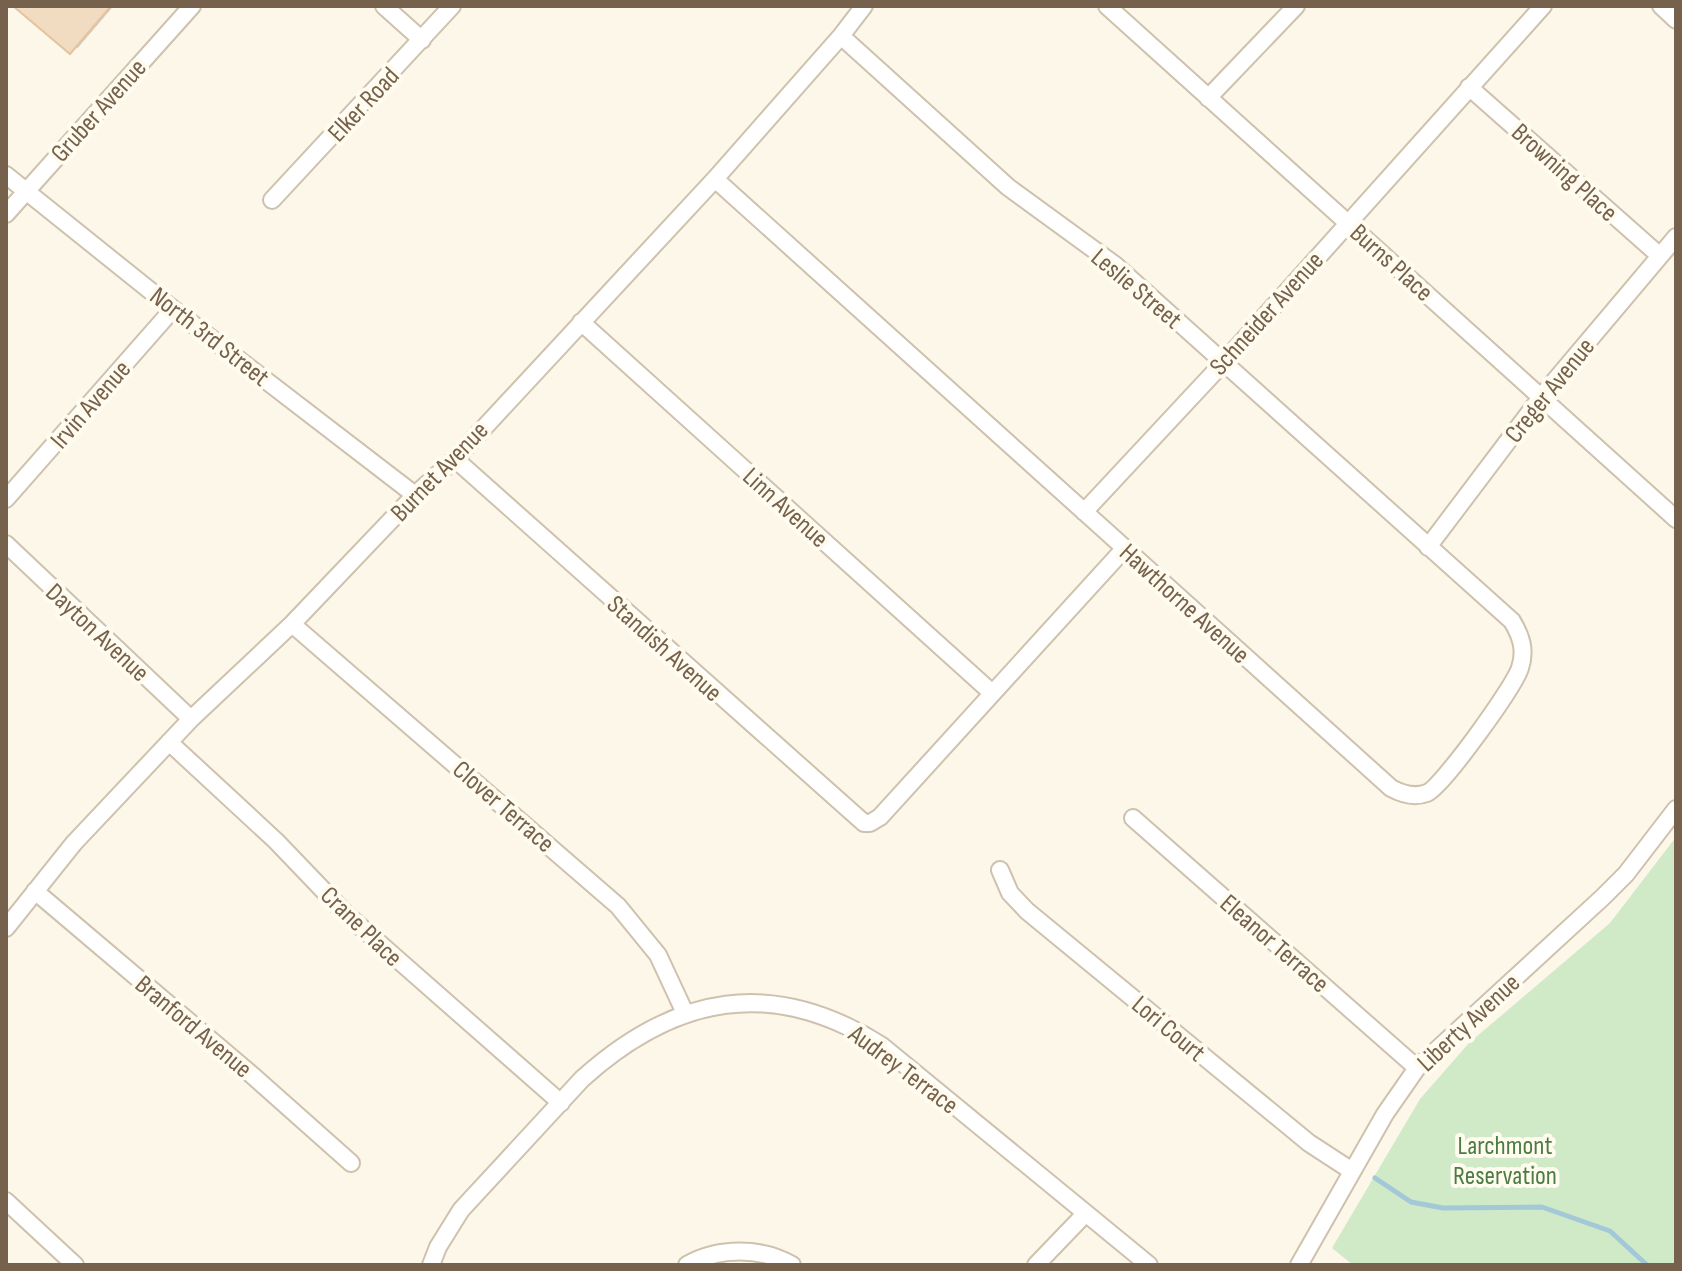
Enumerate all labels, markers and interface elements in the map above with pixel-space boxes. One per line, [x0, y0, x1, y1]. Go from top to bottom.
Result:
street label: Gruber Avenue [45, 53, 153, 169]
street label: Elker Road [322, 61, 406, 149]
street label: Browning Place [1505, 117, 1623, 229]
street label: Burns Place [1343, 218, 1439, 308]
street label: Leslie Street [1084, 242, 1188, 336]
street label: Schneider Avenue [1204, 246, 1331, 382]
street label: North 3rd Street [143, 281, 275, 393]
street label: Creger Avenue [1499, 332, 1602, 450]
street label: Irvin Avenue [44, 355, 138, 455]
street label: Burnet Avenue [385, 416, 495, 529]
street label: Linn Avenue [736, 462, 834, 555]
street label: Hawthorne Avenue [1113, 538, 1255, 671]
street label: Dayton Avenue [39, 577, 155, 689]
street label: Standish Avenue [600, 589, 728, 709]
street label: Clover Terrace [446, 755, 560, 860]
street label: Crane Place [314, 881, 408, 974]
street label: Eleanor Terrace [1213, 888, 1335, 1000]
street label: Liberty Avenue [1411, 968, 1527, 1078]
street label: Branford Avenue [128, 969, 258, 1085]
street label: Lori Court [1125, 990, 1211, 1069]
street label: Audrey Terrace [842, 1018, 964, 1121]
park label: Larchmont Reservation [1453, 1131, 1557, 1192]

